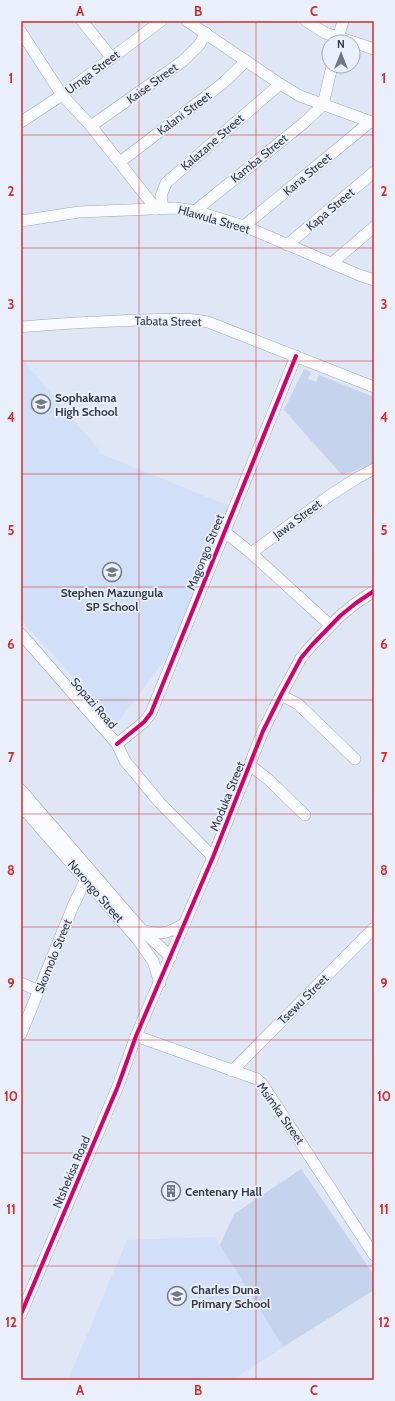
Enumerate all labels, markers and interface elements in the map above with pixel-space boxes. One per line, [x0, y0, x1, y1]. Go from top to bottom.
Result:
text: A [76, 3, 85, 19]
text: B [194, 3, 202, 19]
text: C [310, 3, 318, 19]
north arrow [321, 34, 361, 74]
text: N [337, 37, 345, 51]
street label: Umga Street [62, 47, 122, 97]
street label: Kaise Street [123, 59, 181, 107]
text: 1 [9, 70, 13, 86]
text: 1 [382, 70, 386, 86]
street label: Kalani Street [154, 88, 214, 138]
street label: Kalazane Street [177, 110, 247, 174]
street label: Kamba Street [227, 130, 291, 186]
street label: Kana Street [280, 149, 334, 199]
text: 2 [8, 183, 15, 199]
text: 2 [381, 183, 388, 199]
street label: Kapa Street [303, 184, 357, 234]
street label: Hlawula Street [176, 202, 252, 236]
text: 3 [7, 296, 15, 312]
text: 3 [380, 296, 388, 312]
street label: Tabata Street [134, 313, 202, 329]
place label: Sophakama High School [55, 390, 118, 419]
school or university icon: Sophakama High School [30, 393, 52, 415]
text: 4 [7, 409, 15, 425]
text: 4 [380, 409, 388, 425]
street label: Jawa Street [269, 496, 324, 543]
street label: Magongo Street [183, 512, 227, 592]
text: 5 [8, 522, 15, 538]
text: 5 [381, 522, 388, 538]
school or university icon: Stephen Mazungula SP School [101, 561, 123, 583]
place label: Stephen Mazungula SP School [61, 585, 163, 614]
text: 6 [7, 636, 15, 652]
text: 6 [380, 636, 388, 652]
street label: Sopazi Road [68, 674, 120, 732]
text: 7 [8, 749, 15, 765]
text: 7 [381, 749, 388, 765]
street label: Moduka Street [206, 759, 248, 833]
street label: Norongo Street [65, 857, 127, 925]
text: 8 [7, 862, 15, 878]
text: 8 [380, 862, 388, 878]
street label: Skomolo Street [31, 917, 75, 995]
street label: Tsewu Street [275, 971, 331, 1027]
text: 9 [7, 975, 15, 991]
text: 9 [380, 975, 388, 991]
street label: Msimka Street [254, 1079, 308, 1147]
text: 10 [4, 1088, 18, 1104]
text: 10 [377, 1088, 391, 1104]
street label: Ntshekisa Road [49, 1133, 93, 1211]
building icon: Centenary Hall [160, 1180, 182, 1202]
place label: Centenary Hall [185, 1184, 262, 1199]
text: 11 [6, 1201, 16, 1217]
text: 11 [379, 1201, 389, 1217]
place label: Charles Duna Primary School [191, 1282, 270, 1311]
school or university icon: Charles Duna Primary School [166, 1285, 188, 1307]
text: 12 [5, 1314, 17, 1330]
text: 12 [378, 1314, 390, 1330]
text: A [76, 1382, 85, 1398]
text: B [194, 1382, 202, 1398]
text: C [310, 1382, 318, 1398]

